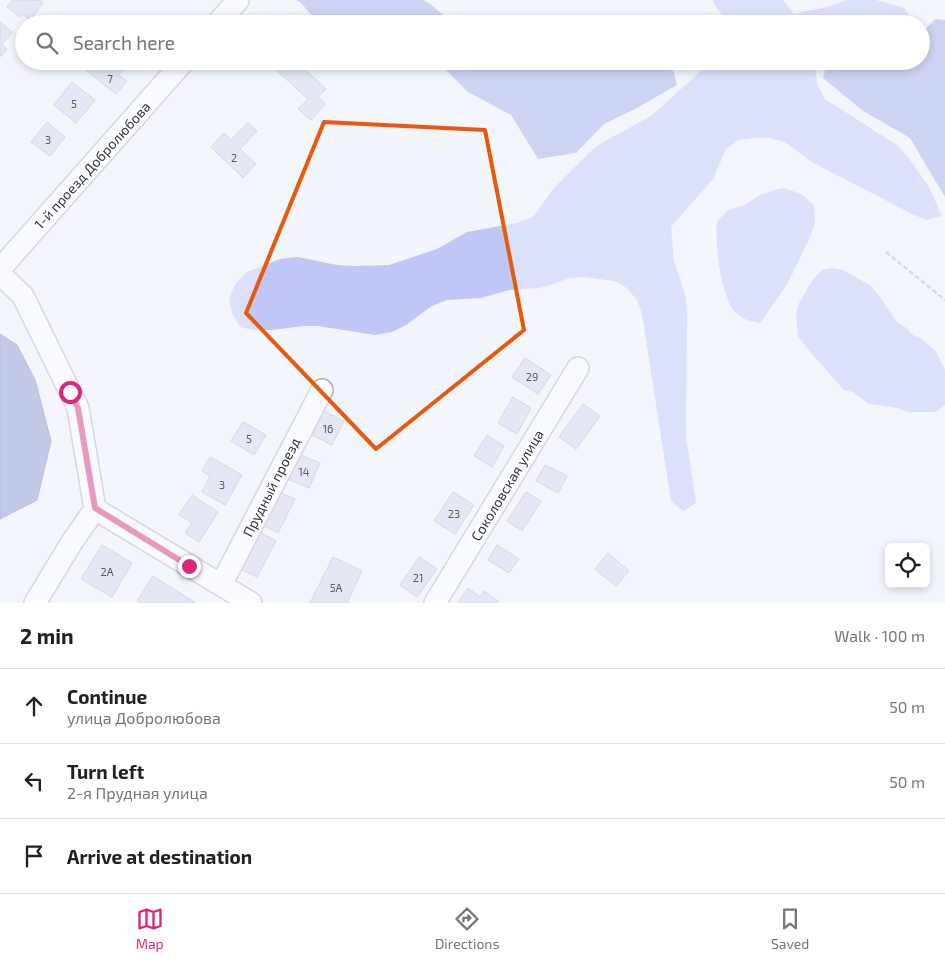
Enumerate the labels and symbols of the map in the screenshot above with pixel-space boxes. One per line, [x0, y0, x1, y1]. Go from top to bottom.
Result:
house number: 7 [107, 72, 113, 85]
house number: 5 [71, 97, 77, 110]
street label: 1-й проезд Добролюбова [30, 98, 154, 232]
house number: 3 [45, 133, 51, 146]
house number: 2 [231, 151, 237, 164]
house number: 29 [526, 370, 538, 383]
route start [59, 381, 82, 404]
house number: 16 [323, 422, 333, 435]
street label: Соколовская улица [467, 426, 547, 544]
house number: 5 [246, 432, 252, 445]
street label: Прудный проезд [239, 435, 303, 539]
house number: 14 [298, 465, 310, 478]
house number: 3 [219, 478, 225, 491]
house number: 23 [448, 507, 460, 520]
route end [178, 555, 201, 578]
house number: 2А [100, 565, 114, 578]
house number: 21 [413, 571, 423, 584]
house number: 5А [330, 581, 343, 594]

